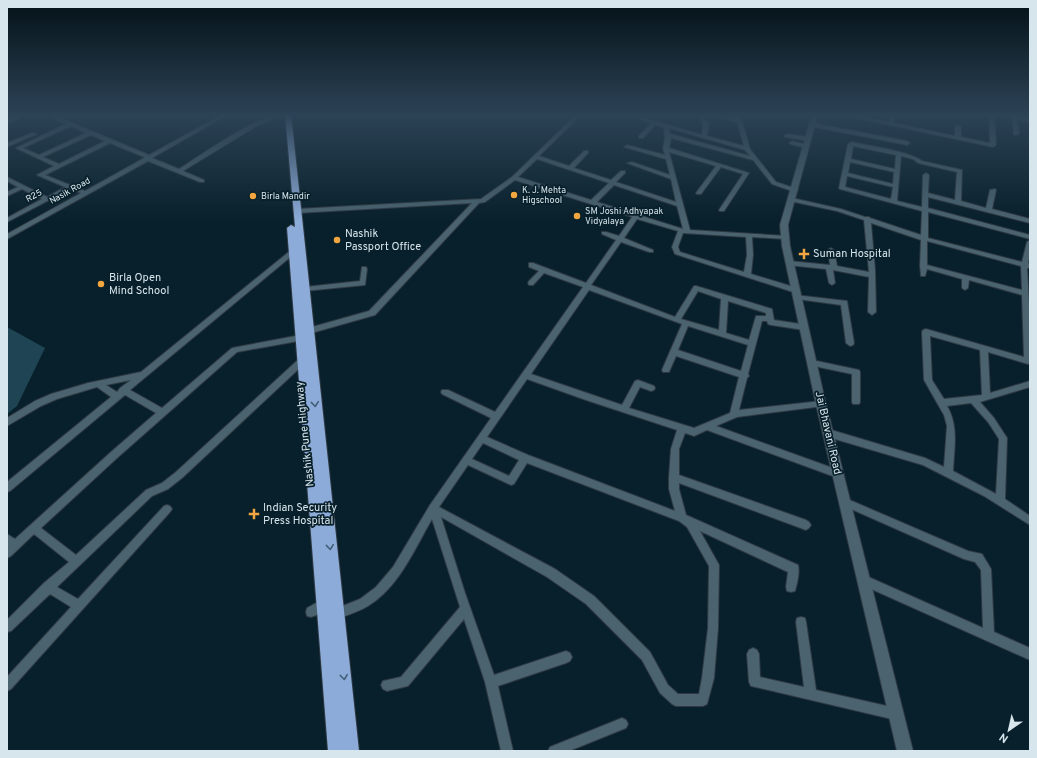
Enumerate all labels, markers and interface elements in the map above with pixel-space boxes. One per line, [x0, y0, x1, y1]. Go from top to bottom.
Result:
street label: Nasik Road [48, 175, 92, 207]
place label: K. J. Mehta Higschool [522, 185, 566, 206]
street label: R25 [24, 187, 44, 205]
marker: K. J. Mehta Higschool [509, 190, 519, 200]
marker: Birla Mandir [248, 191, 258, 201]
place label: Birla Mandir [261, 191, 310, 202]
place label: SM Joshi Adhyapak Vidyalaya [585, 206, 663, 227]
marker: SM Joshi Adhyapak Vidyalaya [572, 211, 582, 221]
place label: Nashik Passport Office [345, 227, 421, 254]
marker: Nashik Passport Office [332, 235, 342, 245]
place label: Suman Hospital [813, 247, 891, 261]
marker: Suman Hospital [798, 248, 810, 260]
place label: Birla Open Mind School [109, 271, 169, 298]
marker: Birla Open Mind School [96, 279, 106, 289]
street label: Nashik Pune Highway [292, 380, 317, 487]
street label: Jai Bhavani Road [812, 390, 844, 476]
one-way arrow [310, 401, 319, 407]
place label: Indian Security Press Hospital [263, 501, 337, 528]
marker: Indian Security Press Hospital [248, 508, 260, 520]
one-way arrow [325, 544, 334, 550]
one-way arrow [339, 674, 348, 680]
north arrow [989, 710, 1029, 750]
text: N [997, 729, 1011, 745]

